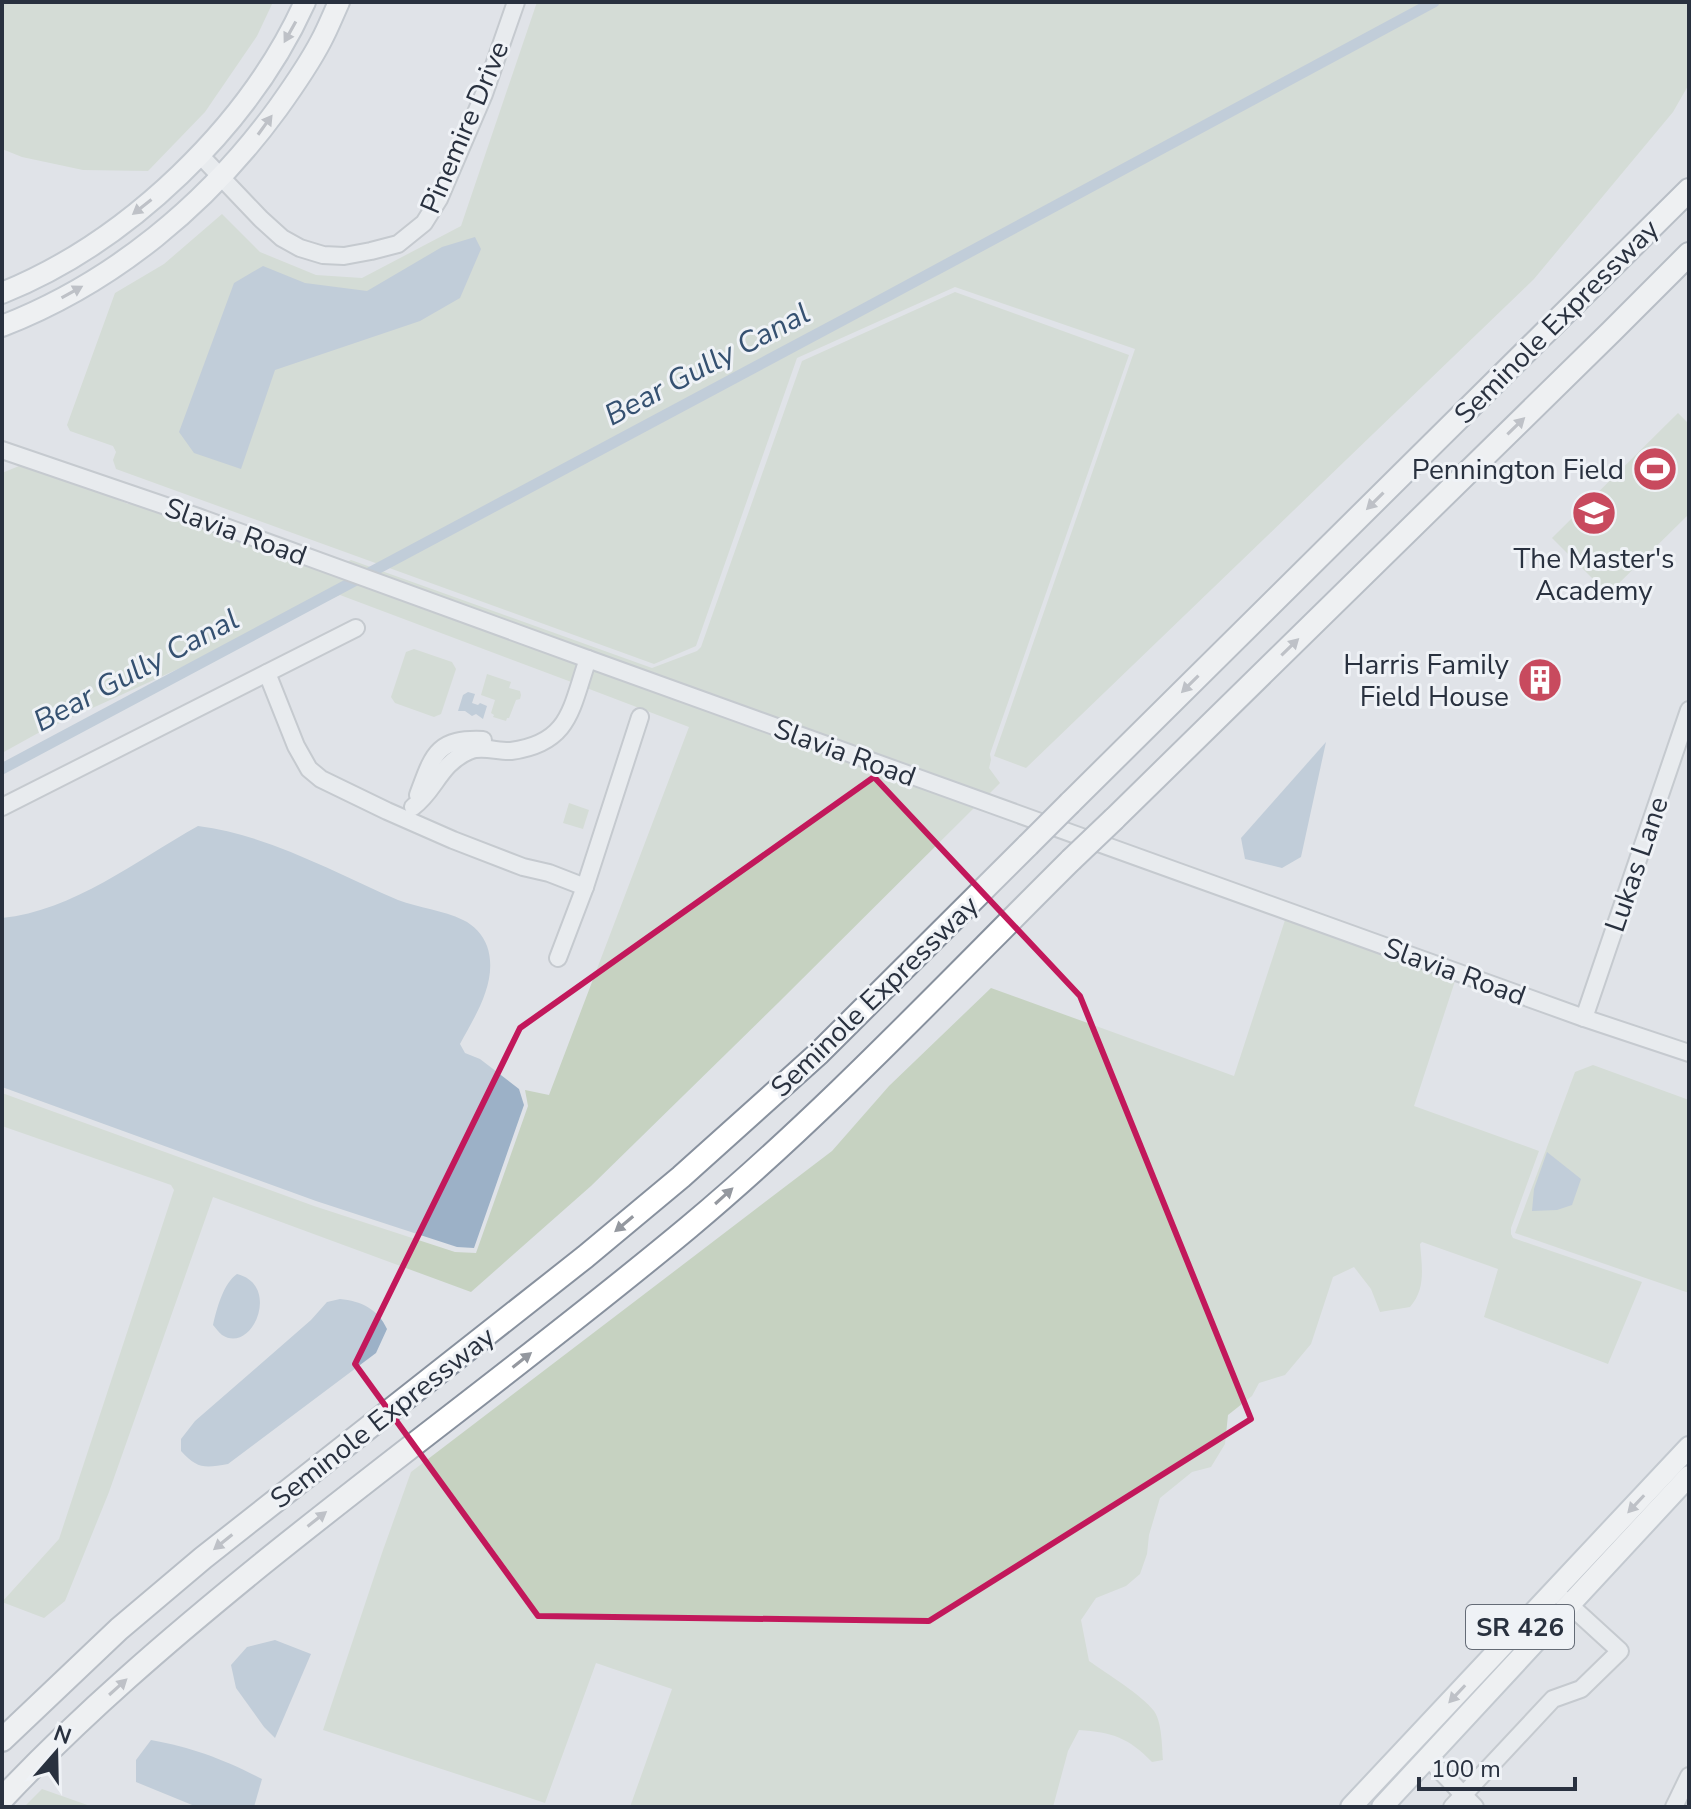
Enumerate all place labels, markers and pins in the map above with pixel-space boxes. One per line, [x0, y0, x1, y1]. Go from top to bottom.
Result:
sports icon: Pennington Field [1631, 445, 1679, 493]
place label: Pennington Field [1412, 451, 1624, 489]
school or university icon: The Master's Academy [1570, 489, 1618, 537]
place label: The Master's Academy [1513, 540, 1675, 610]
place label: Harris Family Field House [1343, 646, 1510, 716]
building icon: Harris Family Field House [1516, 656, 1564, 704]

